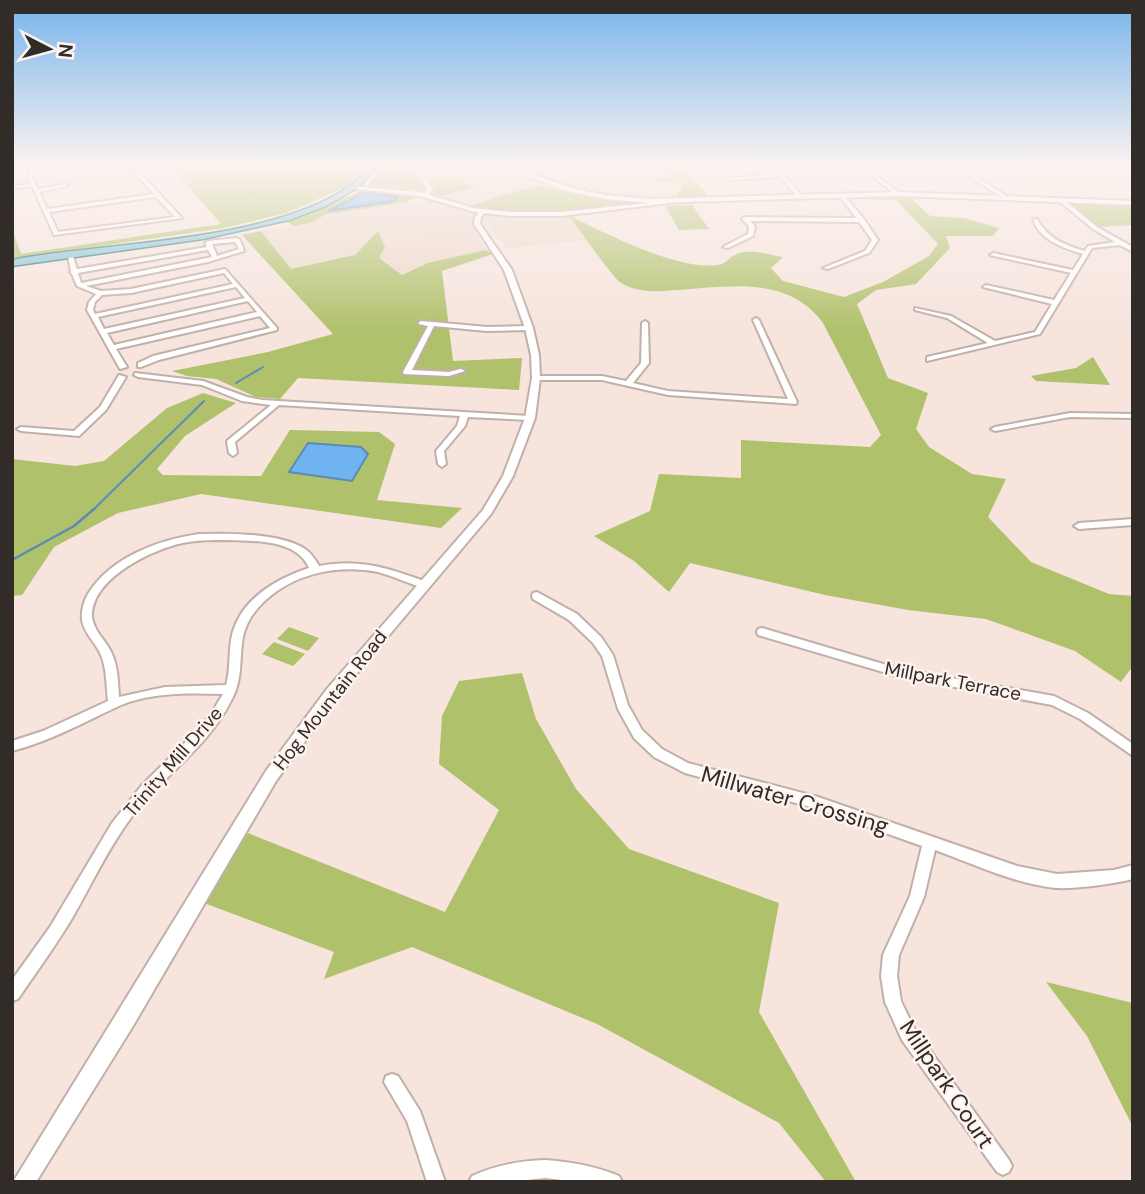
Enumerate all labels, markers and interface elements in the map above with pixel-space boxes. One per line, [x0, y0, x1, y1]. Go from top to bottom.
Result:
north arrow [14, 14, 84, 84]
text: N [52, 43, 79, 59]
street label: Hog Mountain Road [267, 625, 393, 775]
street label: Millpark Terrace [883, 655, 1023, 707]
street label: Trinity Mill Drive [118, 701, 228, 823]
street label: Millwater Crossing [698, 759, 892, 841]
street label: Millpark Court [893, 1014, 1001, 1154]

